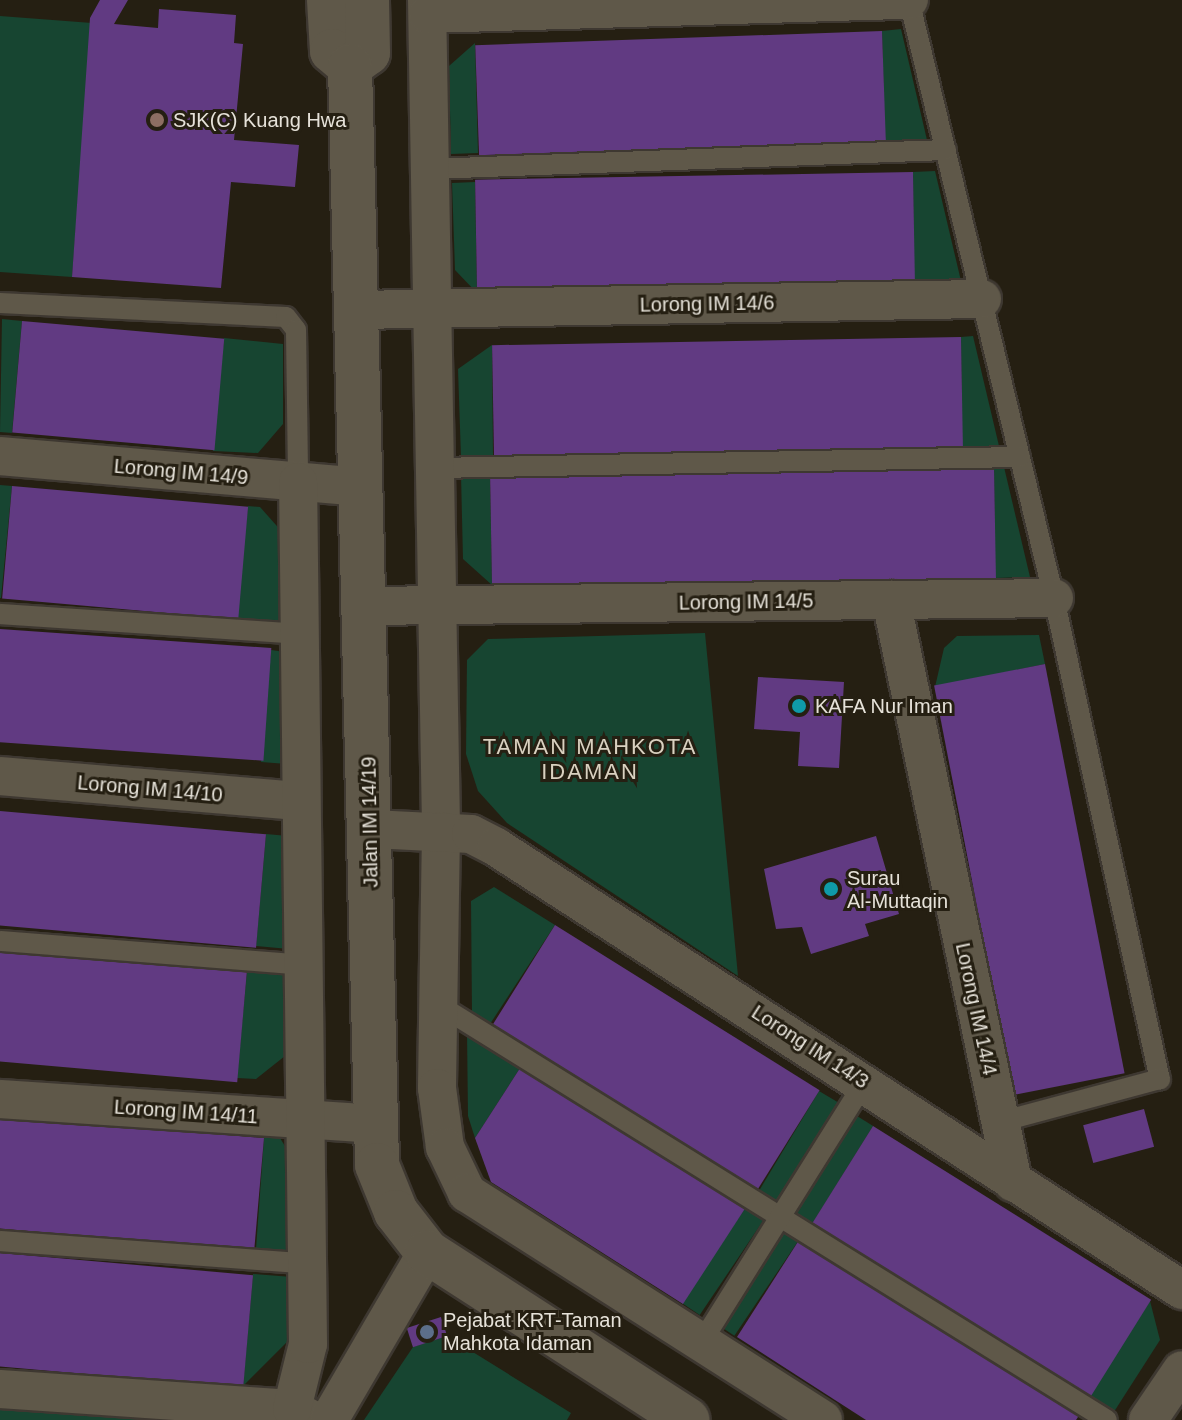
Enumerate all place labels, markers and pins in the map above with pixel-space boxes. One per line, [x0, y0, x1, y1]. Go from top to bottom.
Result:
place label: SJK(C) Kuang Hwa [173, 108, 346, 132]
marker: SJK(C) Kuang Hwa [148, 111, 166, 129]
place label: KAFA Nur Iman [815, 694, 954, 718]
marker: KAFA Nur Iman [790, 697, 808, 715]
place label: Surau Al-Muttaqin [847, 866, 948, 913]
marker: Surau Al-Muttaqin [822, 880, 840, 898]
place label: Pejabat KRT-Taman Mahkota Idaman [443, 1308, 622, 1355]
marker: Pejabat KRT-Taman Mahkota Idaman [418, 1323, 436, 1341]

